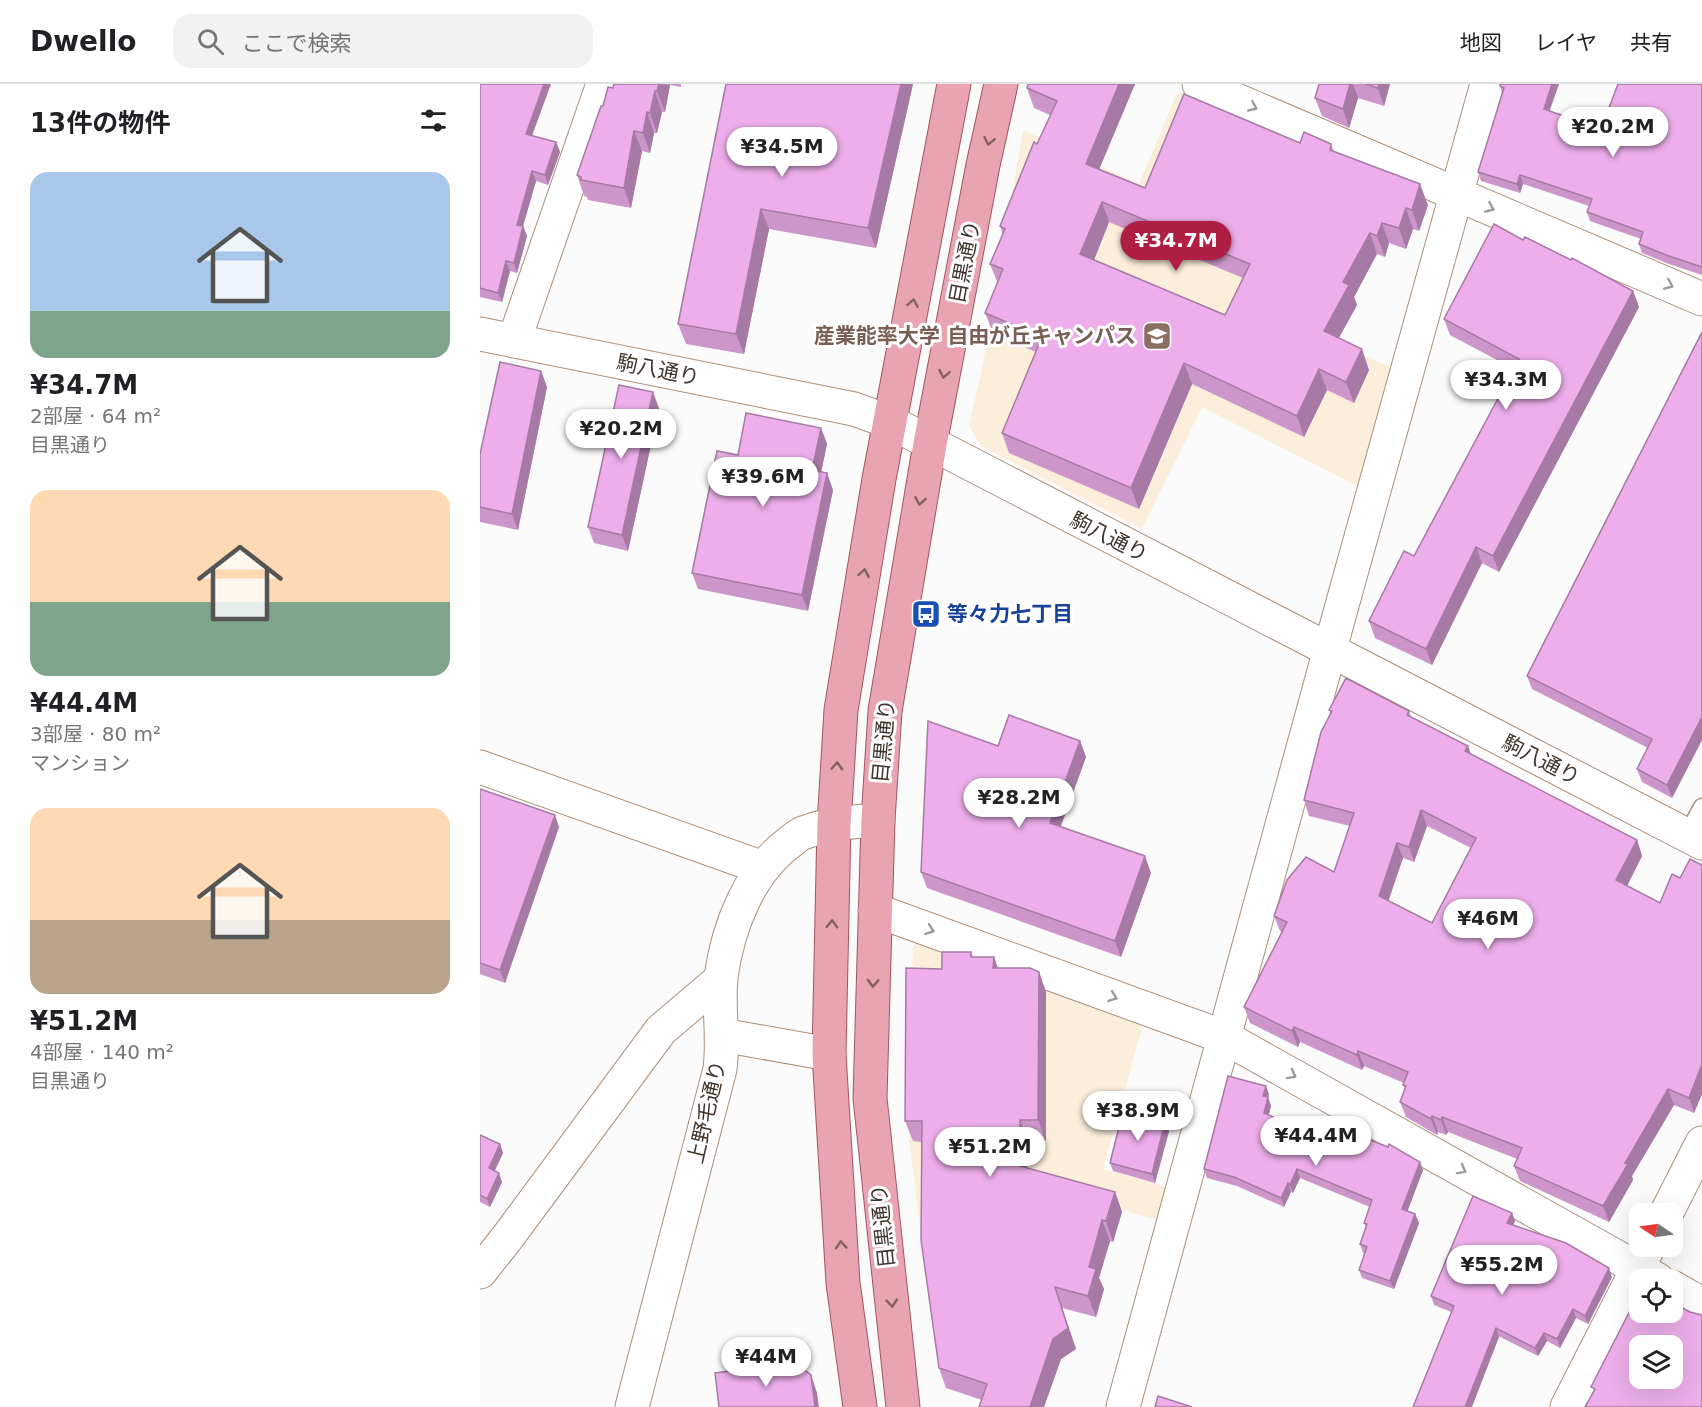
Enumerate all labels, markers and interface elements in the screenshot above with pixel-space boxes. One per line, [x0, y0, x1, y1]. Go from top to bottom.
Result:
search box [173, 14, 593, 68]
text: Dwello [30, 25, 137, 58]
icon: search [194, 25, 227, 58]
text: ここで検索 [242, 31, 352, 56]
text: 地図 [1460, 31, 1502, 55]
text: レイヤ [1535, 31, 1597, 55]
text: 共有 [1630, 31, 1672, 55]
one-way arrow [1246, 100, 1257, 112]
icon: filters [417, 104, 450, 137]
pin: ¥20.2M [1564, 107, 1662, 158]
text: 13件の物件 [30, 108, 170, 138]
text: ¥20.2M [1571, 114, 1655, 138]
pin: ¥34.5M [733, 127, 831, 178]
text: ¥34.5M [740, 134, 824, 158]
one-way arrow [983, 136, 996, 146]
one-way arrow [1484, 201, 1495, 213]
icon: home [186, 211, 294, 319]
street label: 目黒通り [945, 218, 985, 306]
pin: ¥34.7M [1127, 221, 1225, 272]
text: ¥34.7M [1134, 228, 1218, 252]
one-way arrow [1663, 278, 1674, 290]
one-way arrow [906, 298, 919, 308]
school or university icon: 産業能率大学 自由が丘キャンパス [1141, 320, 1173, 352]
place label: 産業能率大学 自由が丘キャンパス [814, 324, 1136, 348]
street label: 駒八通り [614, 350, 702, 390]
pin: ¥34.3M [1457, 360, 1555, 411]
text: ¥34.3M [1464, 367, 1548, 391]
one-way arrow [938, 369, 951, 379]
text: ¥34.7M [30, 370, 138, 400]
text: 2部屋 · 64 m² [30, 404, 161, 428]
pin: ¥20.2M [572, 409, 670, 460]
text: ¥20.2M [579, 416, 663, 440]
text: 目黒通り [30, 433, 110, 457]
pin: ¥39.6M [714, 457, 812, 508]
text: ¥39.6M [721, 464, 805, 488]
one-way arrow [914, 497, 926, 506]
street label: 駒八通り [1066, 507, 1152, 567]
icon: home [186, 529, 294, 637]
one-way arrow [857, 568, 869, 578]
bus stop icon: 等々力七丁目 [910, 598, 942, 630]
place label: 等々力七丁目 [947, 602, 1073, 626]
text: ¥44.4M [30, 688, 138, 718]
street label: 目黒通り [868, 698, 900, 784]
text: 3部屋 · 80 m² [30, 722, 161, 746]
street label: 駒八通り [1498, 730, 1584, 790]
text: マンション [30, 751, 130, 775]
one-way arrow [831, 761, 844, 770]
pin: ¥28.2M [970, 778, 1068, 829]
text: ¥28.2M [977, 785, 1061, 809]
icon: home [186, 847, 294, 955]
pin: ¥46M [1452, 899, 1524, 950]
text: ¥46M [1457, 906, 1519, 930]
one-way arrow [826, 920, 839, 929]
one-way arrow [924, 923, 935, 936]
one-way arrow [867, 979, 880, 988]
one-way arrow [1108, 989, 1118, 1002]
text: ¥51.2M [30, 1006, 138, 1036]
text: 4部屋 · 140 m² [30, 1040, 174, 1064]
street label: 上野毛通り [683, 1058, 731, 1166]
one-way arrow [1285, 1068, 1296, 1079]
text: 目黒通り [30, 1069, 110, 1093]
pin: ¥38.9M [1089, 1091, 1187, 1142]
text: ¥38.9M [1096, 1098, 1180, 1122]
pin: ¥44.4M [1267, 1116, 1365, 1167]
text: ¥44.4M [1274, 1123, 1358, 1147]
pin: ¥51.2M [941, 1127, 1039, 1178]
text: ¥51.2M [948, 1134, 1032, 1158]
one-way arrow [1456, 1163, 1466, 1174]
street label: 目黒通り [867, 1183, 899, 1269]
north arrow [1629, 1203, 1683, 1257]
map controls [1629, 1203, 1683, 1389]
one-way arrow [834, 1240, 847, 1249]
pin: ¥55.2M [1453, 1245, 1551, 1296]
text: ¥55.2M [1460, 1252, 1544, 1276]
button: locate [1629, 1269, 1683, 1323]
one-way arrow [885, 1299, 897, 1308]
button: layers [1629, 1335, 1683, 1389]
pin: ¥44M [730, 1337, 802, 1388]
text: ¥44M [735, 1344, 797, 1368]

